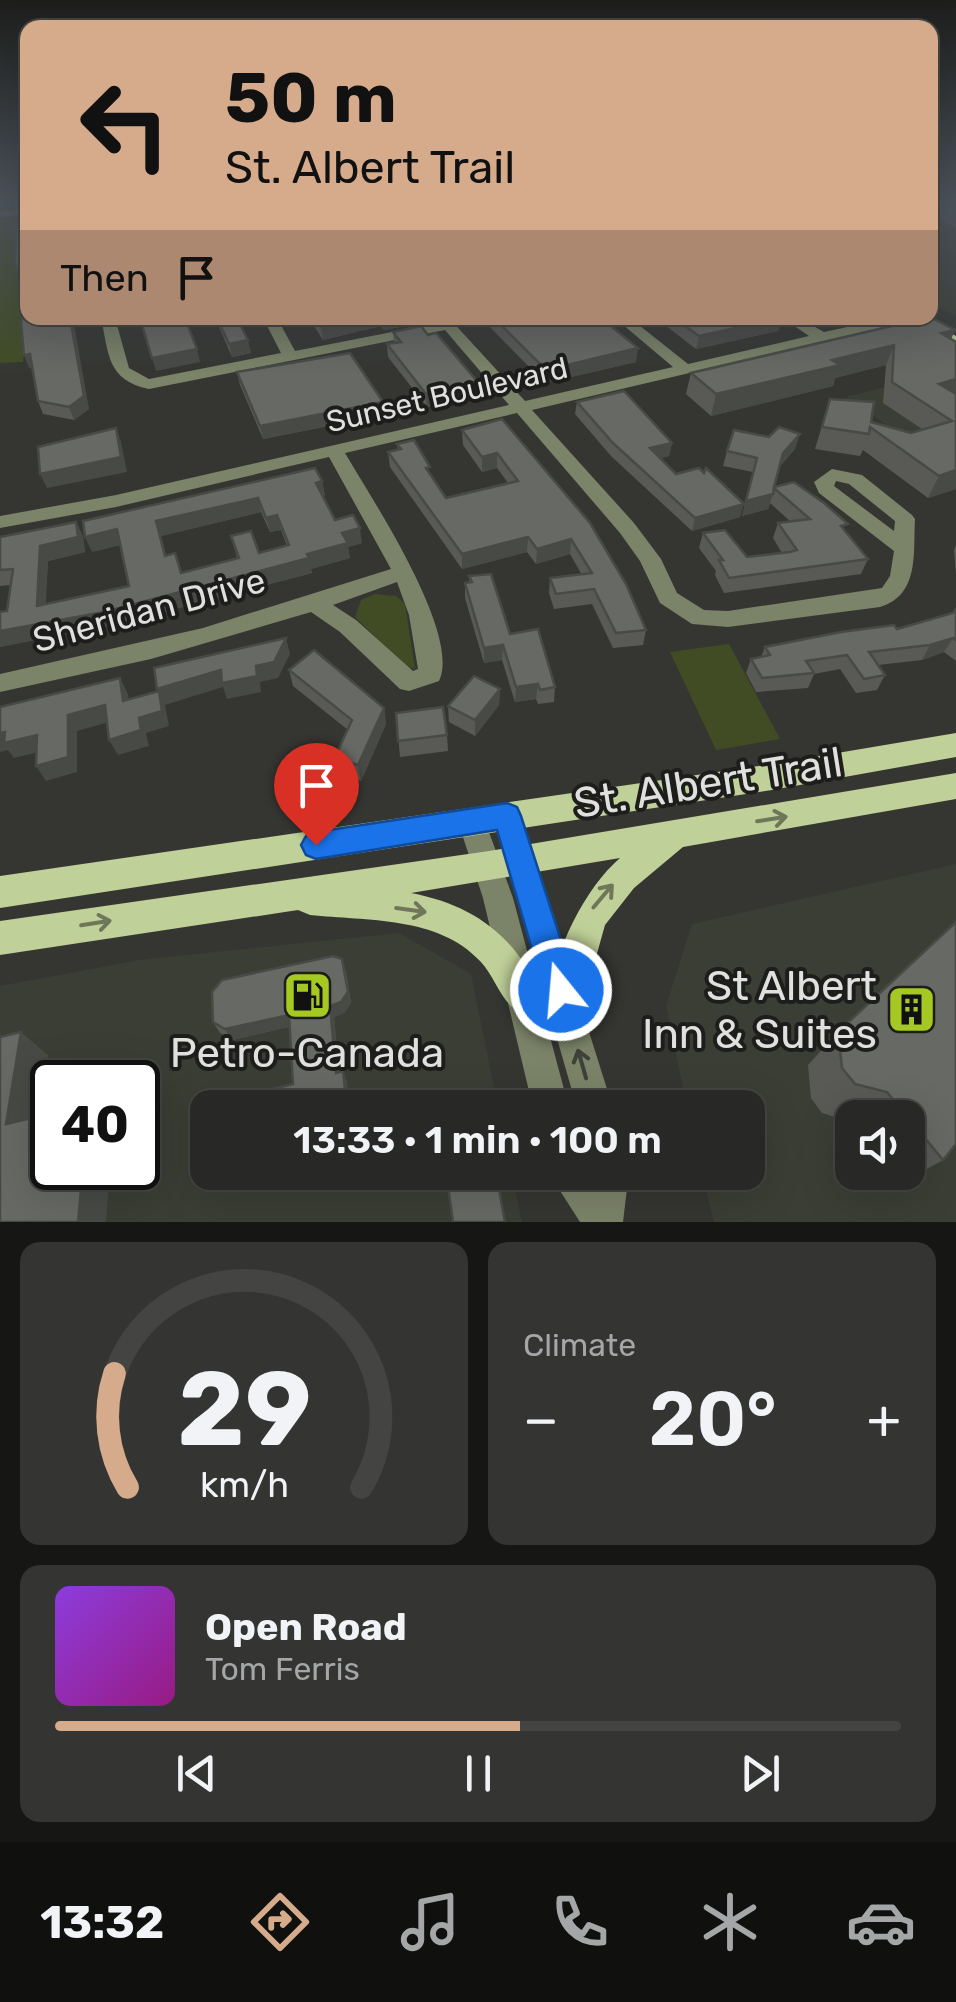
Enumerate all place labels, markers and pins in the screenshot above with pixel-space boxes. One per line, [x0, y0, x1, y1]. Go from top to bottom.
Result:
pin [274, 743, 359, 846]
place label: St Albert Inn & Suites [642, 961, 877, 1059]
fuel station icon: Petro-Canada [281, 970, 333, 1022]
building icon: St Albert Inn & Suites [886, 983, 938, 1035]
place label: Petro-Canada [170, 1028, 444, 1078]

